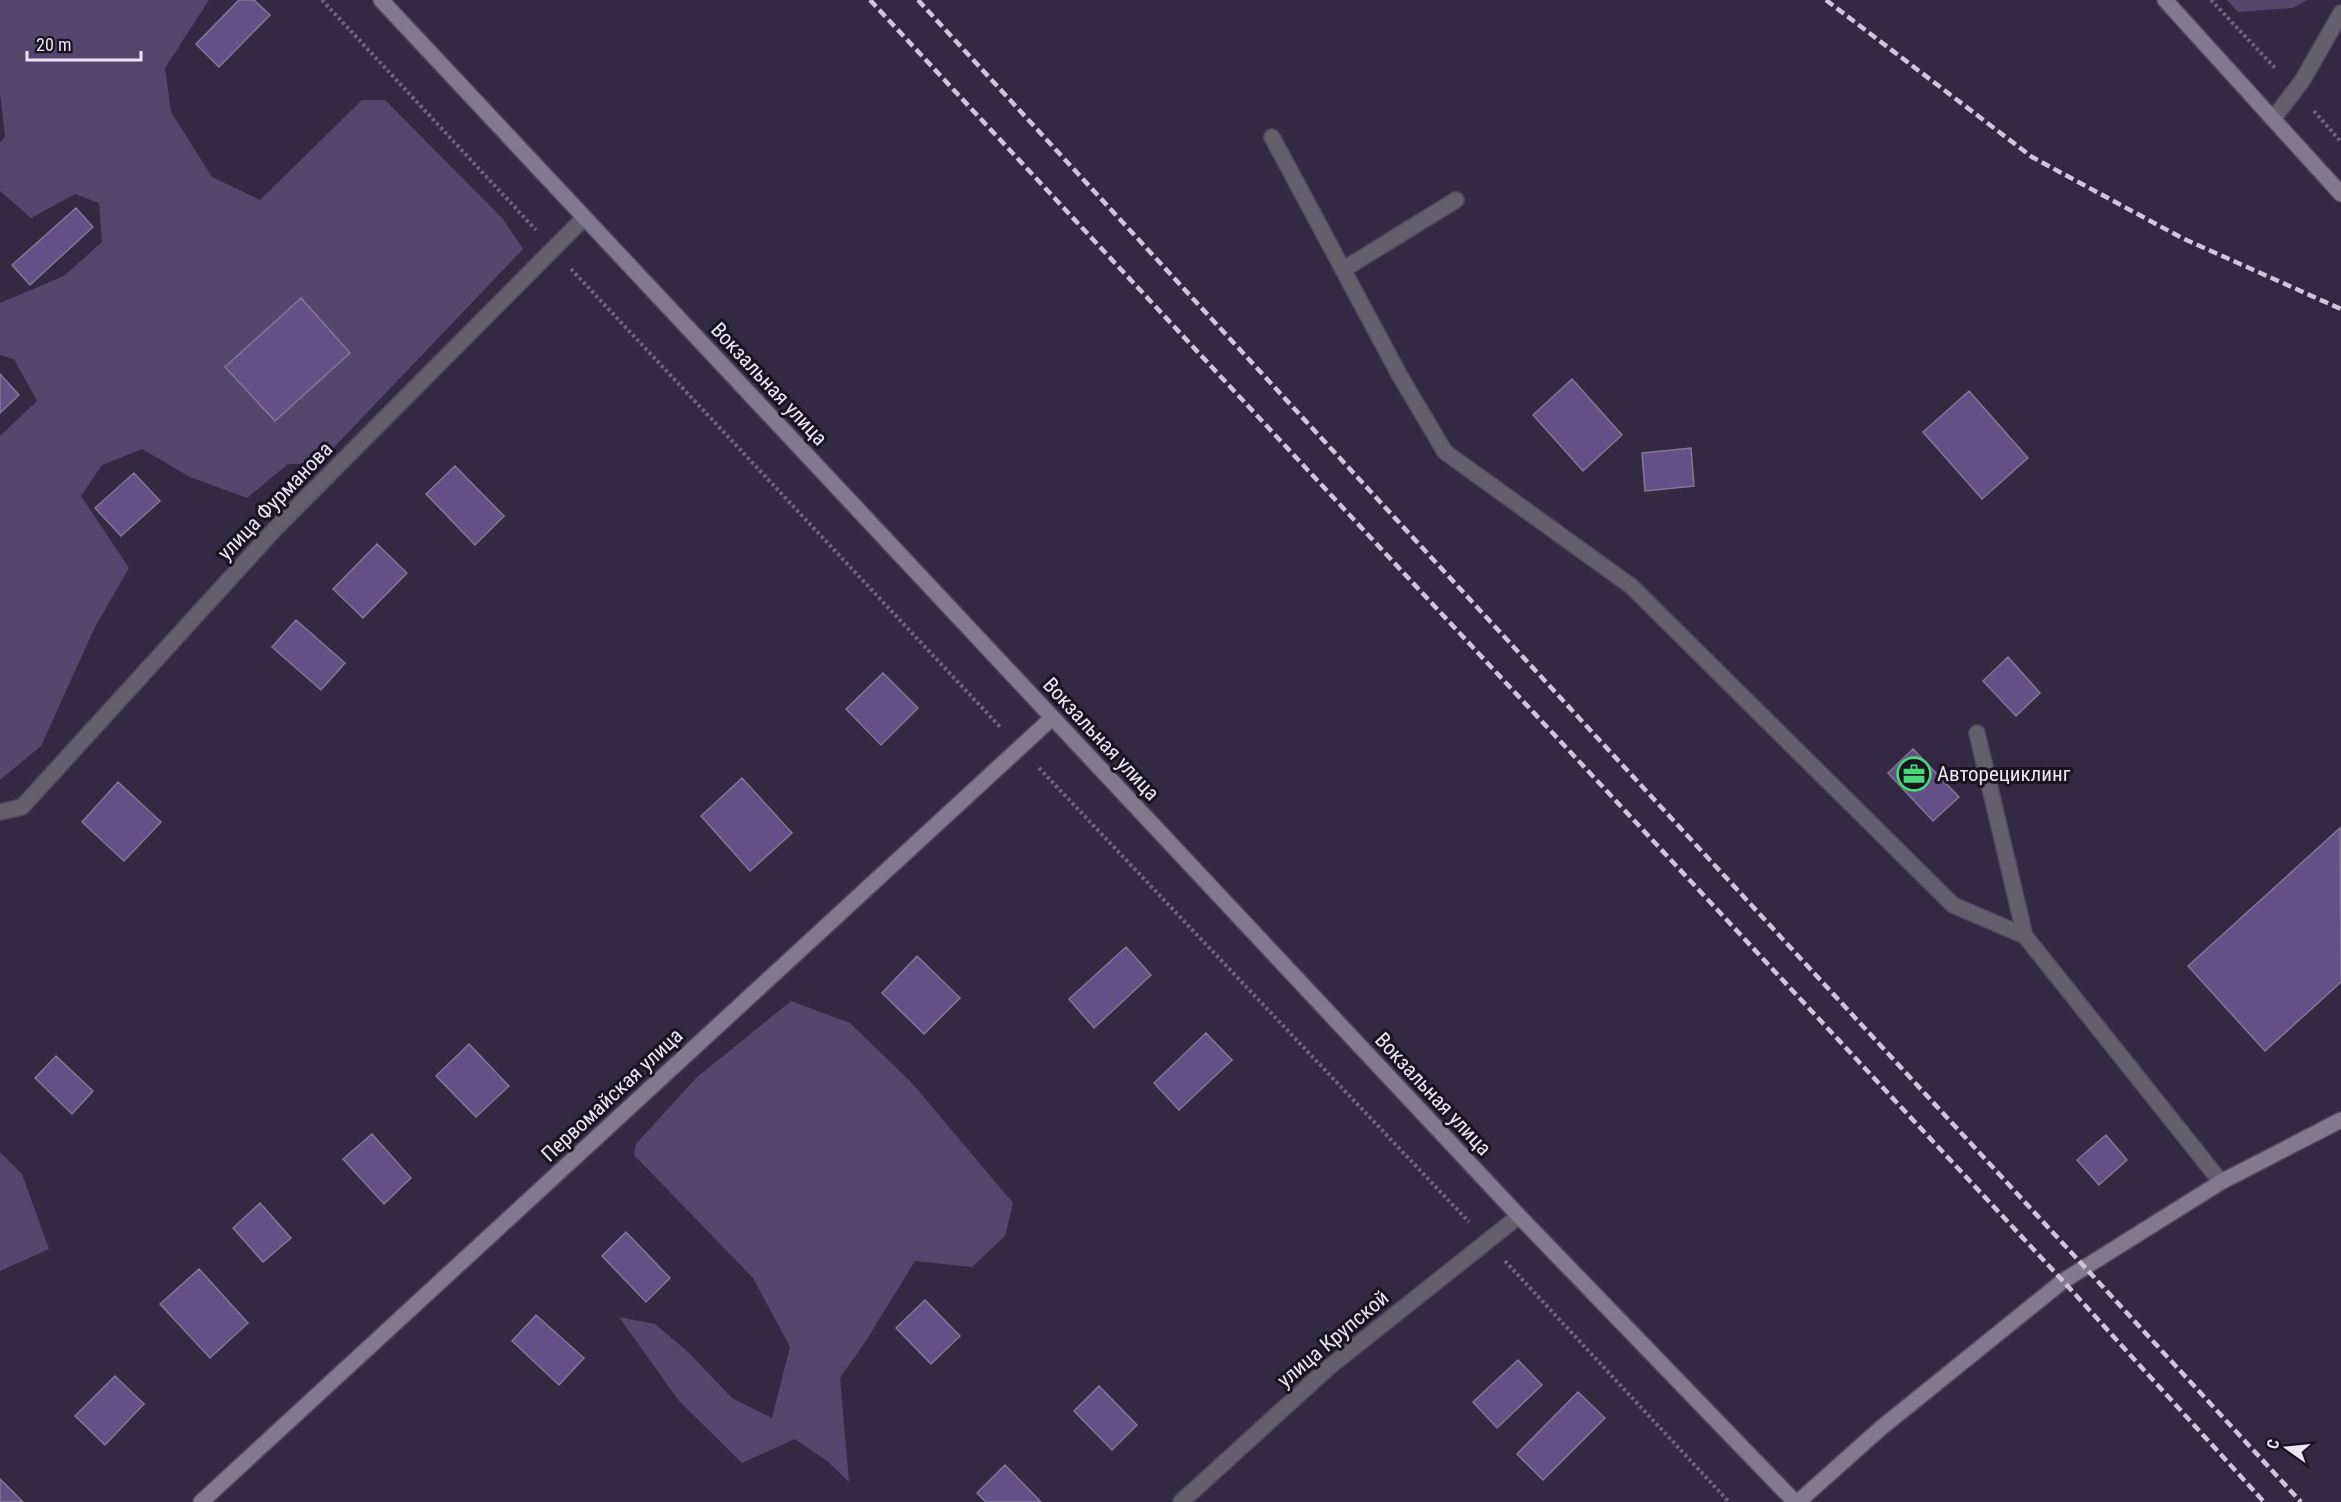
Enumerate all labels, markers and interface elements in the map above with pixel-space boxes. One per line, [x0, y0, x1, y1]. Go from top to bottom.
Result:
scale bar [27, 24, 141, 62]
text: 20 m [36, 34, 71, 55]
street label: Вокзальная улица [706, 318, 832, 450]
street label: улица Фурманова [213, 437, 337, 565]
street label: Вокзальная улица [1038, 673, 1164, 805]
office icon: Авторециклинг [1896, 756, 1932, 792]
place label: Авторециклинг [1937, 762, 2071, 786]
street label: Первомайская улица [536, 1023, 688, 1167]
street label: Вокзальная улица [1370, 1028, 1496, 1160]
street label: улица Крупской [1273, 1286, 1393, 1392]
north arrow [2257, 1418, 2317, 1478]
text: С [2263, 1437, 2283, 1451]

